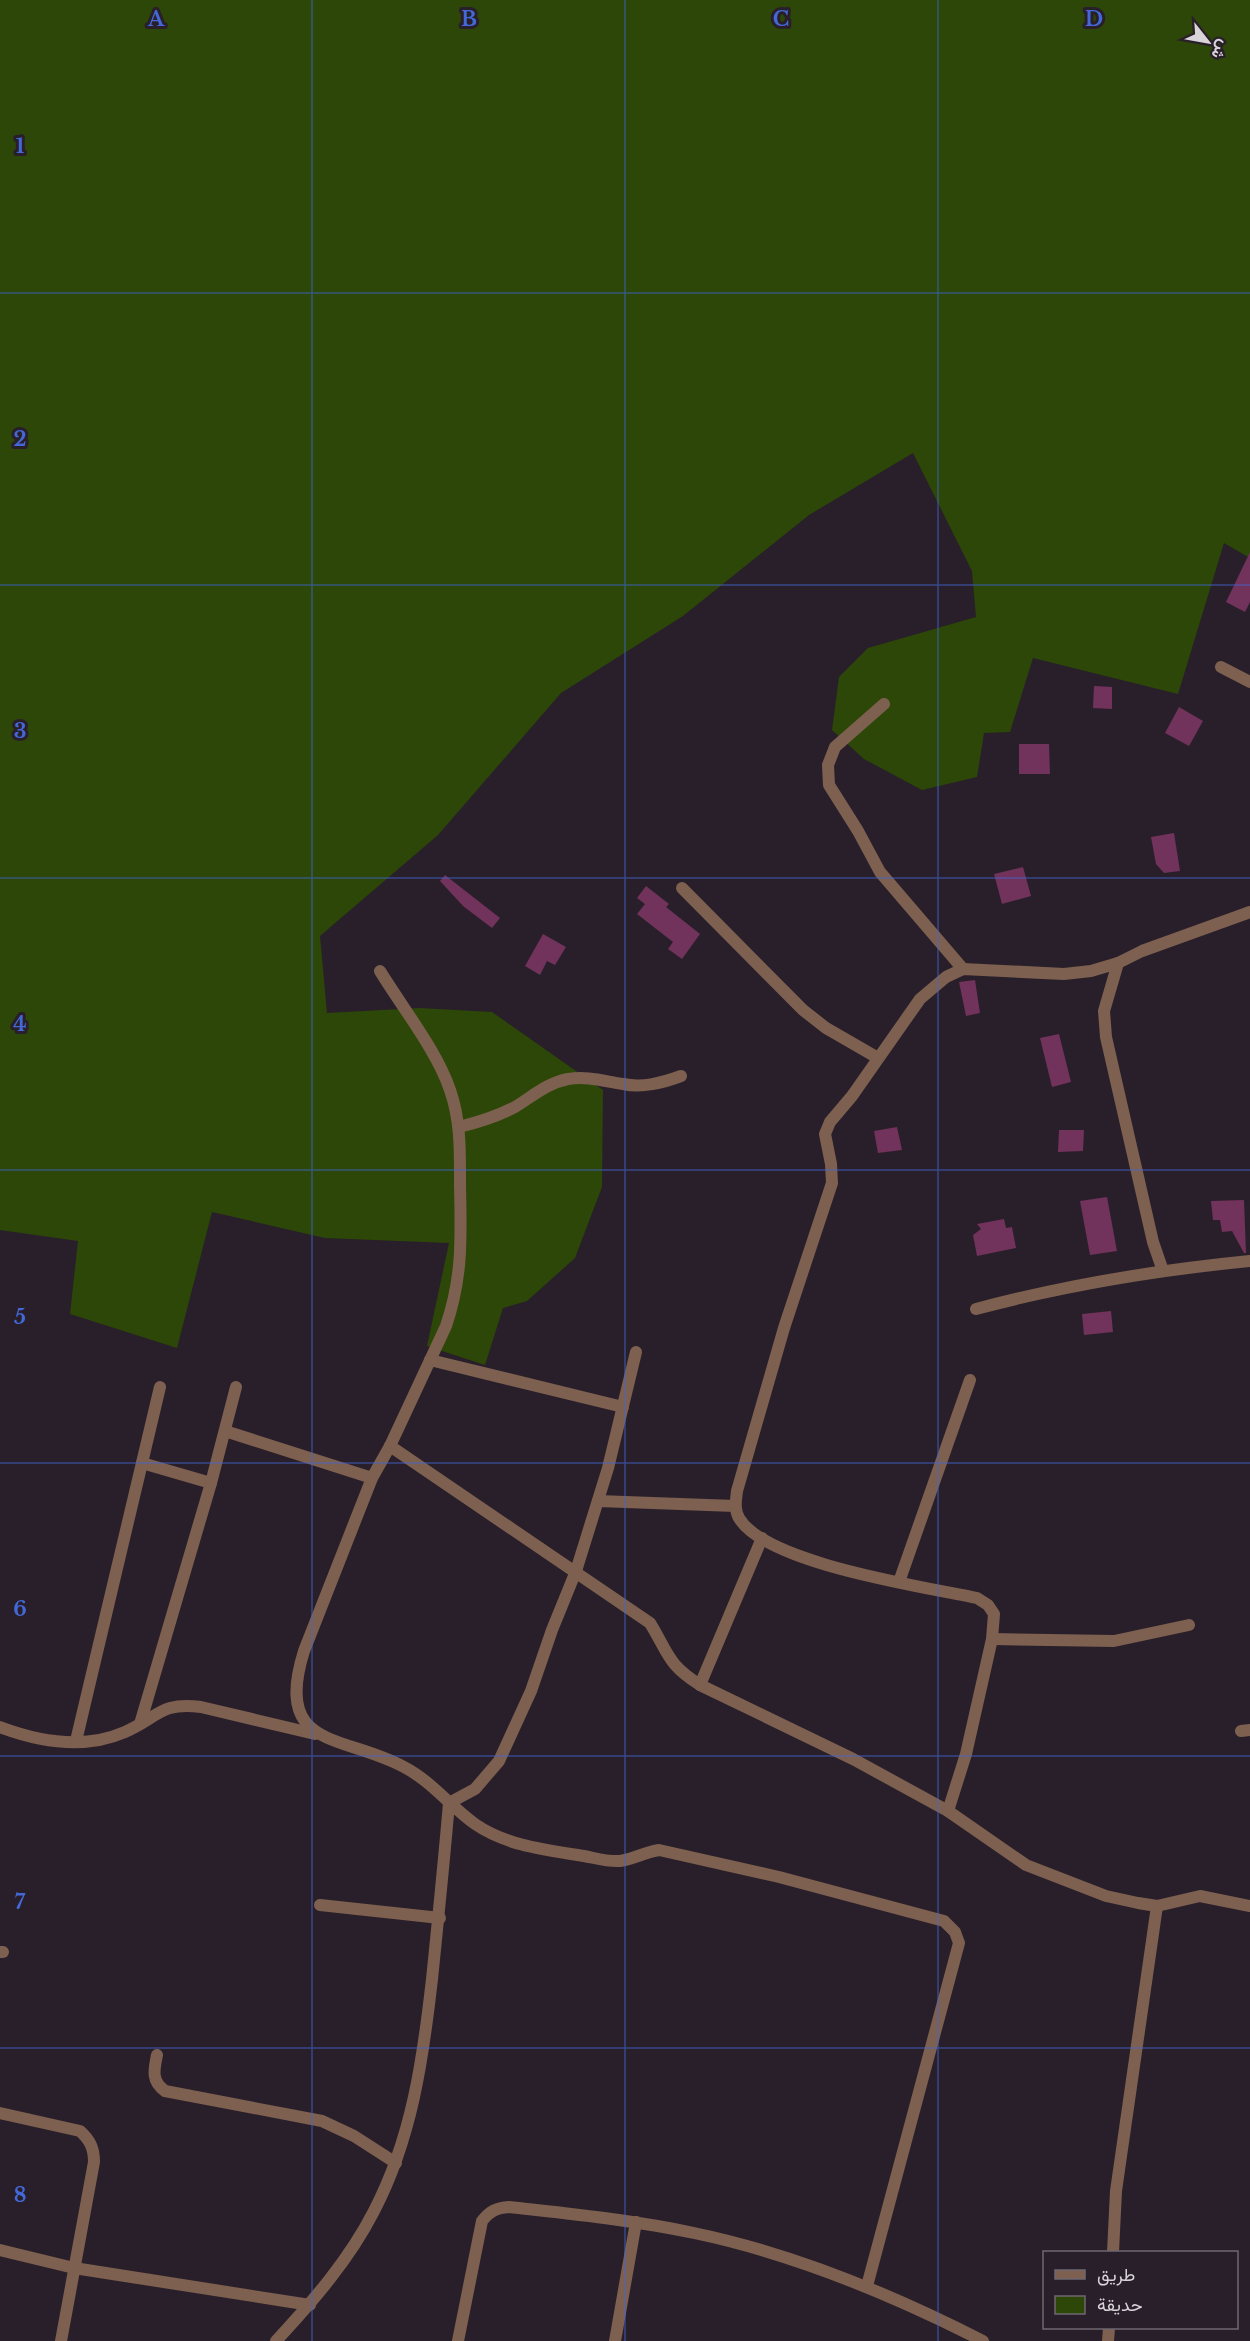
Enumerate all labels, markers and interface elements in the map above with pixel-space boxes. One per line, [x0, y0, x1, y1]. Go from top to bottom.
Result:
text: A [147, 7, 165, 31]
text: B [461, 7, 477, 31]
text: C [773, 7, 789, 31]
text: D [1085, 7, 1103, 31]
north arrow [1178, 12, 1238, 72]
text: ش [1207, 36, 1234, 63]
text: 1 [16, 134, 25, 158]
text: 2 [13, 427, 27, 451]
text: 3 [14, 719, 26, 743]
text: 4 [13, 1012, 27, 1036]
text: 5 [14, 1305, 26, 1329]
text: 6 [13, 1597, 27, 1621]
text: 7 [15, 1890, 26, 1914]
text: 8 [14, 2183, 26, 2207]
legend [1043, 2251, 1238, 2329]
text: طريق [1097, 2264, 1135, 2286]
text: حديقة [1097, 2294, 1143, 2316]

